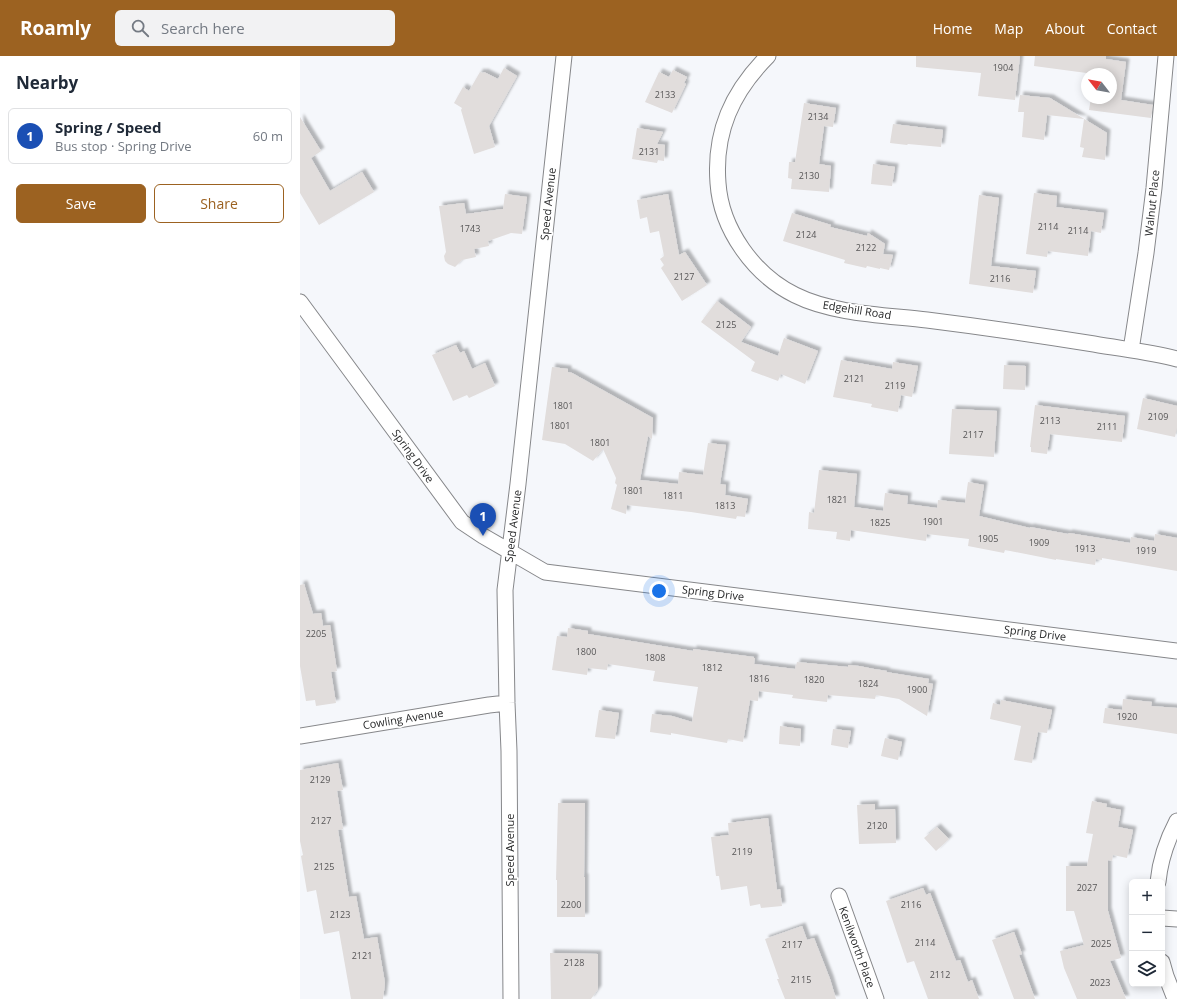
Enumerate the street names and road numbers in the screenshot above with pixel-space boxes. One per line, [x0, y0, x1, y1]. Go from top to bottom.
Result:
street label: Speed Avenue [536, 167, 559, 241]
street label: Walnut Place [1141, 169, 1162, 237]
street label: Edgehill Road [822, 297, 892, 322]
street label: Spring Drive [389, 426, 438, 485]
street label: Speed Avenue [501, 489, 524, 563]
street label: Spring Drive [681, 581, 745, 604]
street label: Spring Drive [1003, 621, 1067, 644]
street label: Cowling Avenue [362, 705, 444, 732]
street label: Speed Avenue [502, 814, 517, 887]
street label: Kenilworth Place [836, 904, 879, 989]

